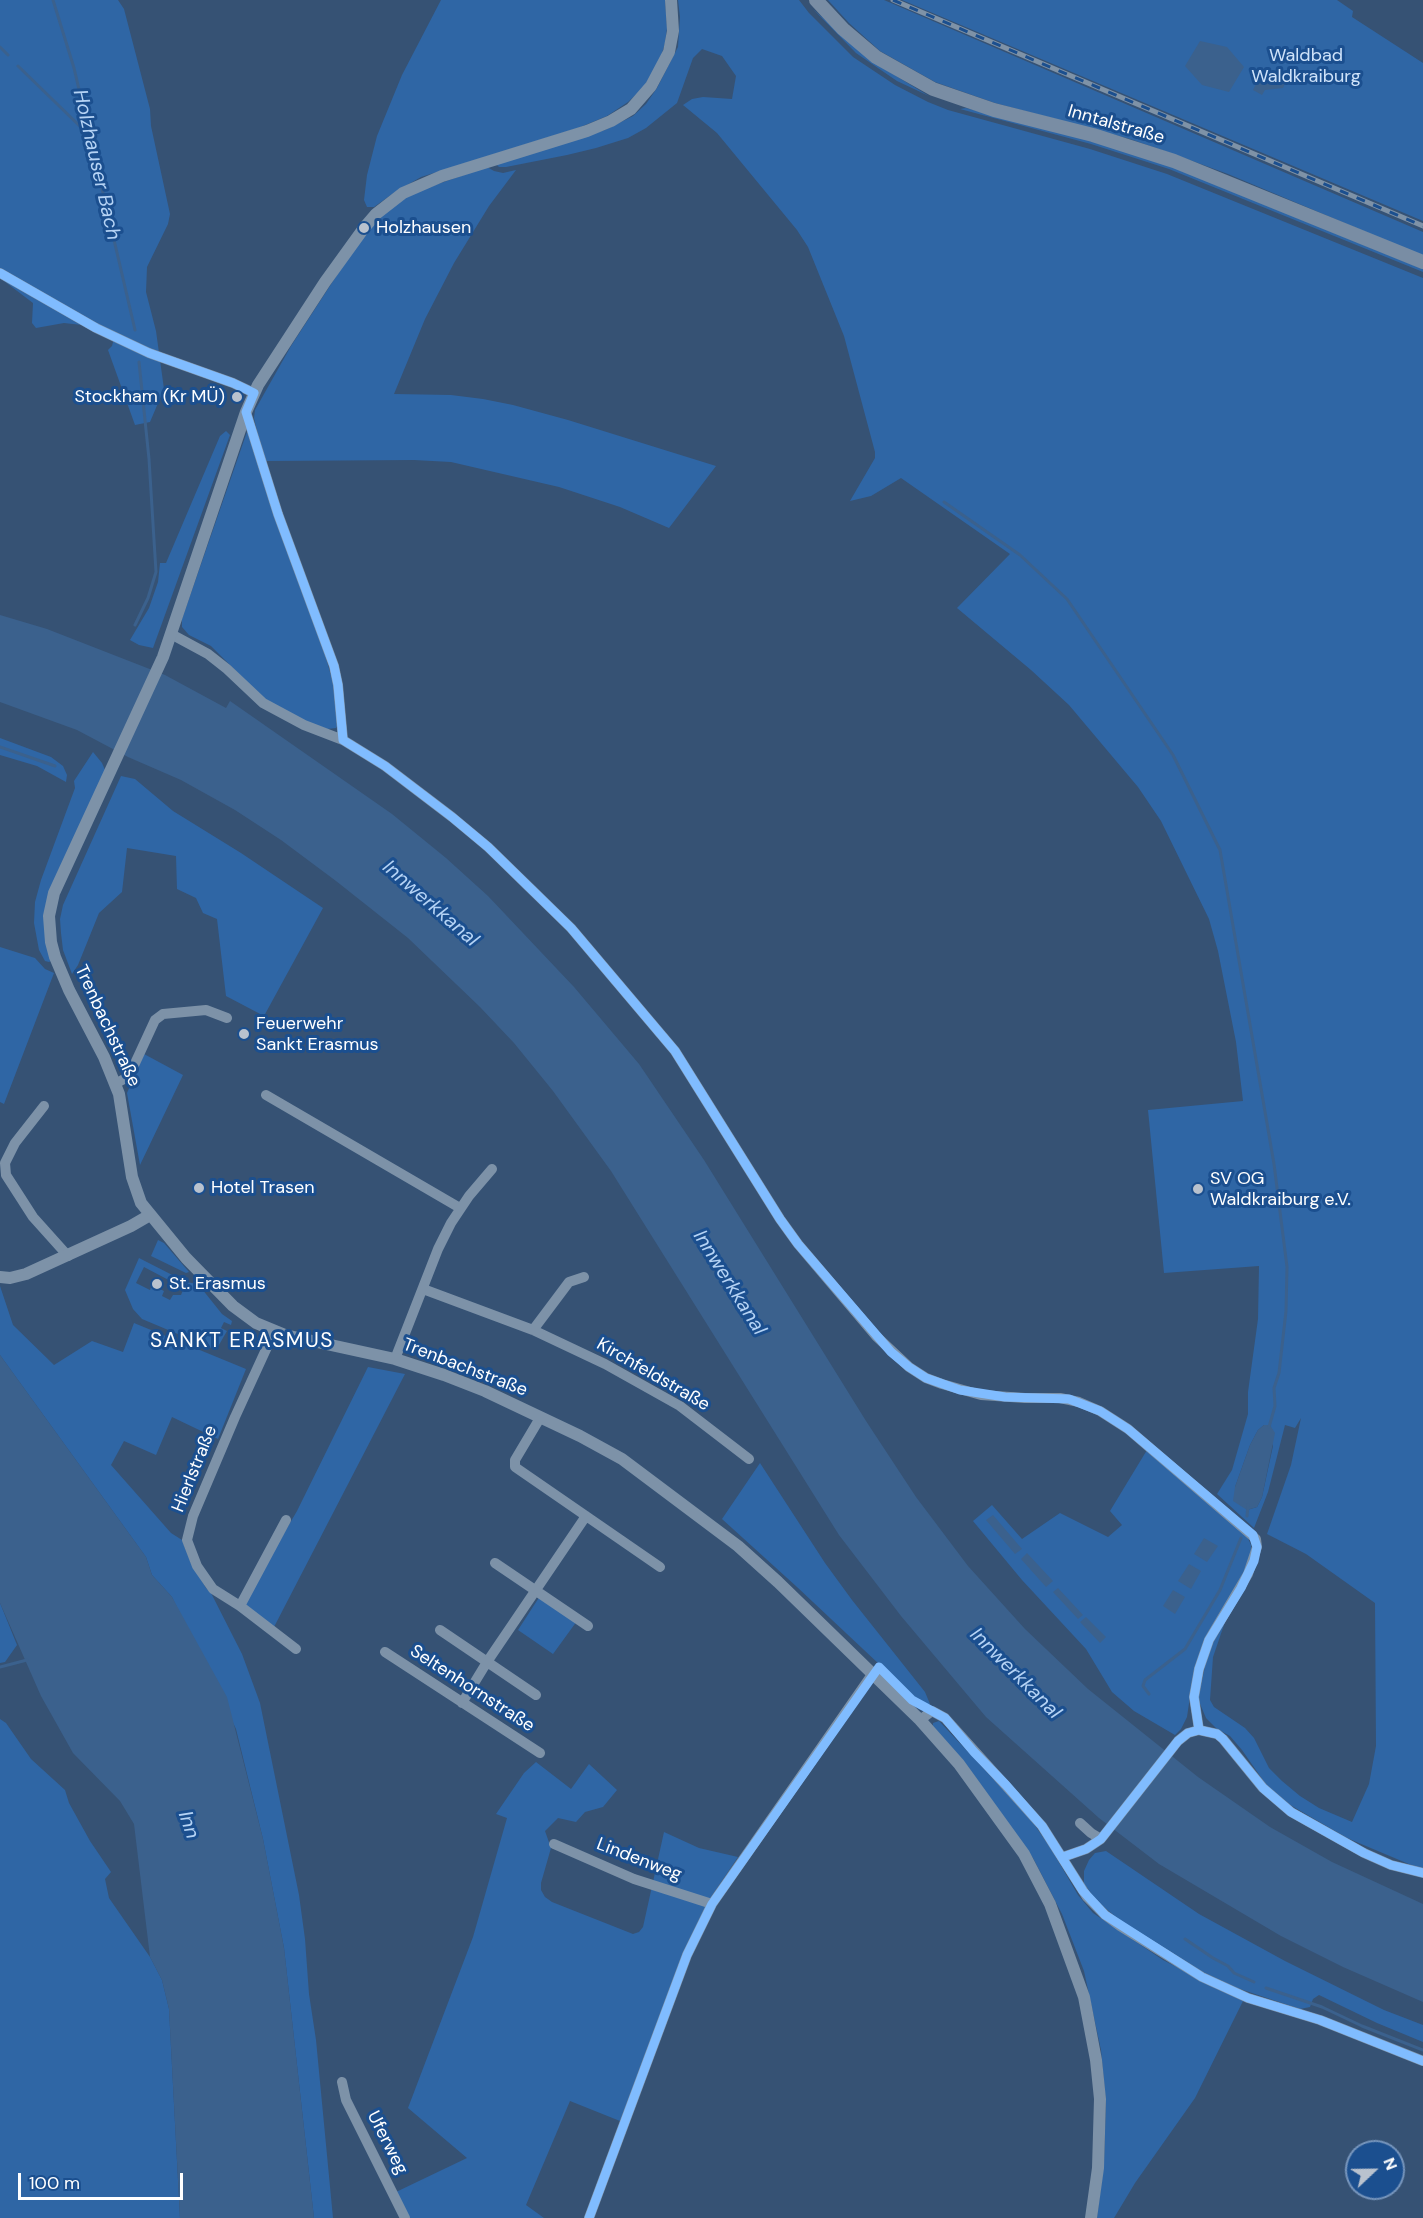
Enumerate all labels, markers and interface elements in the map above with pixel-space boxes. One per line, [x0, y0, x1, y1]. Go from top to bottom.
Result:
park label: Waldbad Waldkraiburg [1251, 45, 1361, 88]
water label: Holzhauser Bach [67, 87, 125, 243]
street label: Inntalstraße [1065, 101, 1167, 149]
place label: Holzhausen [376, 217, 471, 239]
marker: Holzhausen [357, 221, 371, 235]
place label: Stockham (Kr MÜ) [74, 386, 225, 408]
marker: Stockham (Kr MÜ) [230, 390, 244, 404]
water label: Innwerkkanal [377, 856, 483, 952]
street label: Trenbachstraße [69, 962, 145, 1090]
place label: Feuerwehr Sankt Erasmus [256, 1013, 379, 1056]
marker: Feuerwehr Sankt Erasmus [237, 1027, 251, 1041]
place label: SV OG Waldkraiburg e.V. [1210, 1168, 1351, 1210]
place label: Hotel Trasen [211, 1177, 315, 1199]
marker: Hotel Trasen [192, 1181, 206, 1195]
marker: SV OG Waldkraiburg e.V. [1191, 1182, 1205, 1196]
water label: Innwerkkanal [687, 1226, 771, 1340]
place label: St. Erasmus [169, 1273, 266, 1295]
marker: St. Erasmus [150, 1277, 164, 1291]
district label: SANKT ERASMUS [150, 1328, 334, 1354]
street label: Trenbachstraße [400, 1334, 530, 1402]
street label: Kirchfeldstraße [593, 1334, 713, 1416]
street label: Hierlstraße [168, 1423, 222, 1515]
water label: Innwerkkanal [964, 1623, 1066, 1725]
street label: Seltenhornstraße [406, 1641, 538, 1737]
water label: Inn [172, 1808, 204, 1842]
street label: Lindenweg [593, 1834, 685, 1886]
street label: Uferweg [362, 2108, 412, 2178]
north arrow [1345, 2140, 1405, 2200]
text: N [1378, 2154, 1402, 2173]
scale bar [21, 2161, 186, 2199]
text: 100 m [29, 2171, 80, 2195]

